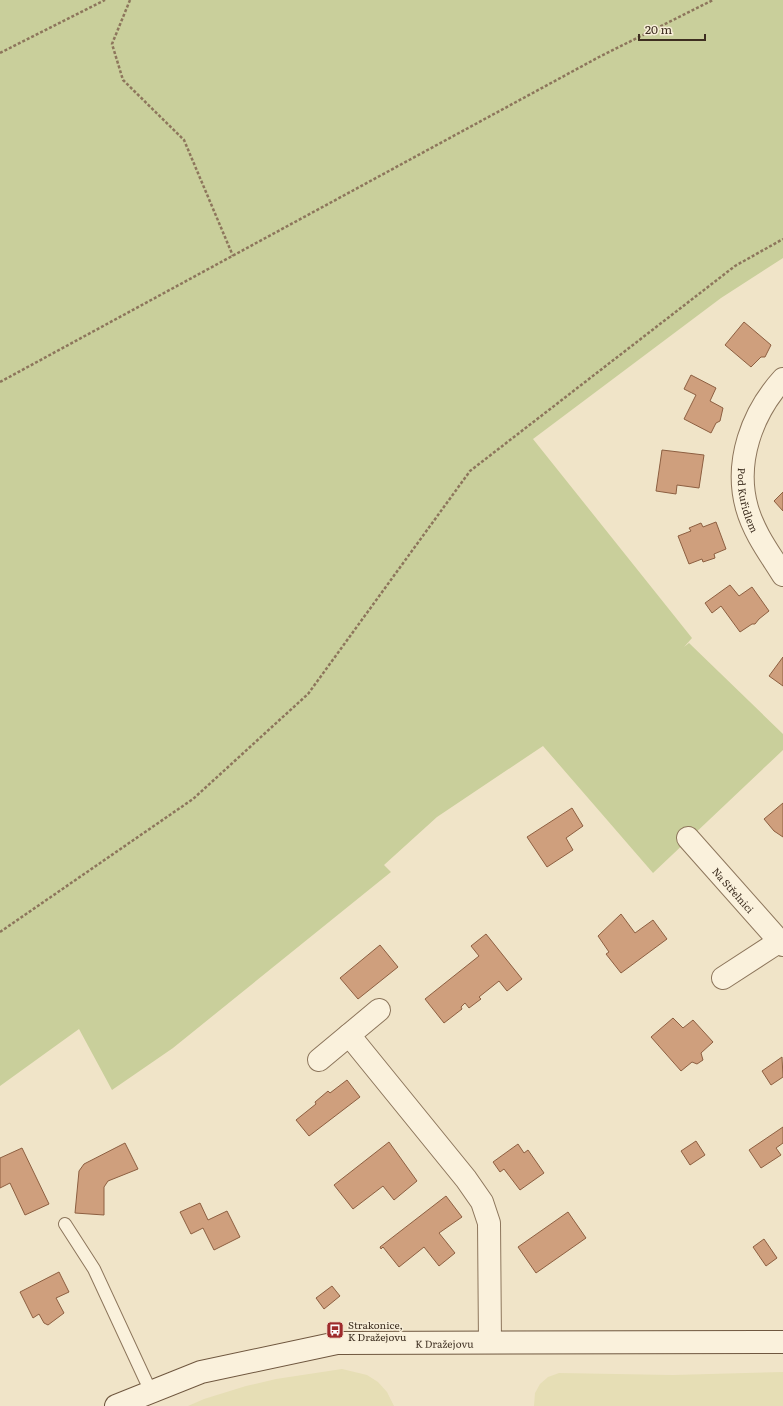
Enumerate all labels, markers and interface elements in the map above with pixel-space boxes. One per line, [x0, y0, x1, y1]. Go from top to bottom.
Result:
scale bar [639, 16, 705, 42]
text: 20 m [645, 20, 672, 38]
street label: Pod Kuřidlem [735, 467, 763, 535]
street label: Na Střelnici [710, 864, 759, 916]
place label: Strakonice, K Dražejovu [348, 1317, 407, 1344]
bus stop icon: Strakonice, K Dražejovu [325, 1320, 345, 1340]
street label: K Dražejovu [415, 1335, 474, 1350]

